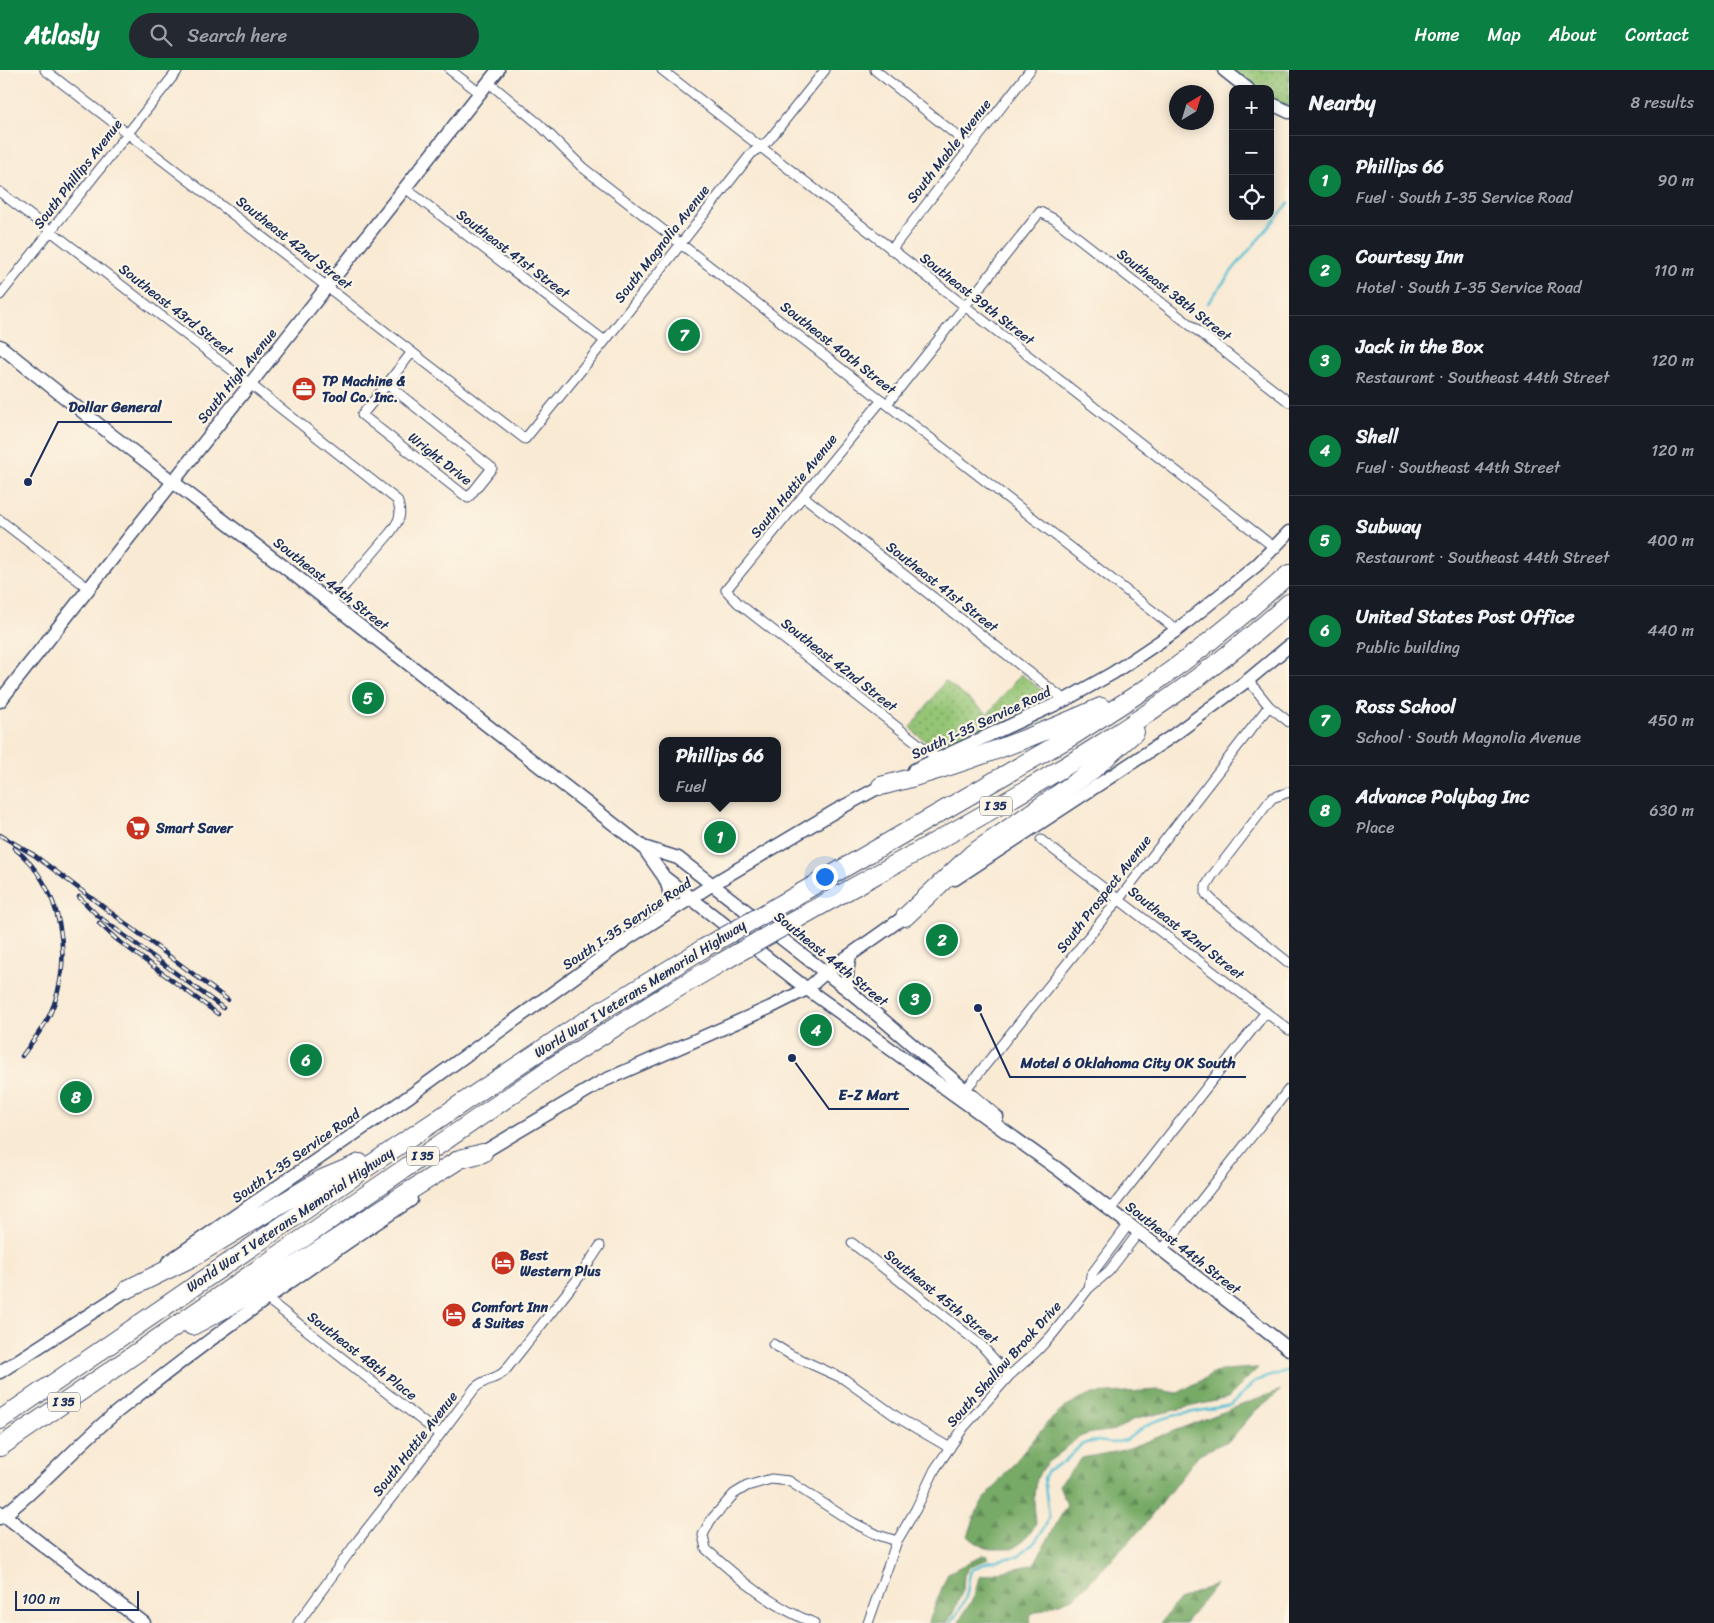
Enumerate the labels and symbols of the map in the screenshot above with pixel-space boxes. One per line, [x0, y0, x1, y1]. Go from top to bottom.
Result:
north arrow [1169, 85, 1214, 130]
street label: South Mable Avenue [900, 93, 998, 209]
street label: South Phillips Avenue [27, 113, 129, 235]
street label: South Magnolia Avenue [608, 179, 716, 309]
street label: Southeast 42nd Street [230, 189, 359, 297]
street label: Southeast 41st Street [451, 203, 576, 306]
street label: Southeast 38th Street [1111, 242, 1238, 349]
street label: Southeast 39th Street [914, 246, 1041, 353]
street label: Southeast 43rd Street [113, 257, 240, 364]
street label: Southeast 40th Street [775, 295, 903, 402]
pin: 7 [668, 316, 700, 354]
street label: South High Avenue [190, 322, 284, 429]
place label: TP Machine & Tool Co. Inc. [322, 369, 405, 410]
office icon: TP Machine & Tool Co. Inc. [291, 376, 317, 402]
callout: Dollar General [58, 392, 172, 422]
text: Dollar General [68, 394, 162, 420]
street label: Wright Drive [402, 426, 478, 492]
street label: South Hattie Avenue [744, 428, 844, 544]
street label: Southeast 44th Street [268, 531, 395, 638]
street label: Southeast 41st Street [880, 535, 1005, 640]
street label: Southeast 42nd Street [775, 611, 904, 719]
pin: 5 [352, 679, 384, 717]
street label: South I-35 Service Road [907, 679, 1057, 766]
road number: I 35 [980, 796, 1012, 816]
supermarket icon: Smart Saver [125, 815, 151, 841]
place label: Smart Saver [155, 816, 234, 841]
pin: 1 [704, 818, 736, 856]
street label: South Prospect Avenue [1050, 829, 1158, 959]
your location [812, 864, 838, 890]
street label: South I-35 Service Road [557, 870, 698, 977]
street label: Southeast 42nd Street [1122, 879, 1251, 987]
street label: Southeast 44th Street [768, 905, 895, 1014]
street label: World War I Veterans Memorial Highway [529, 913, 752, 1065]
pin: 2 [926, 921, 958, 959]
pin: 3 [899, 980, 931, 1018]
pin: 4 [800, 1011, 832, 1049]
pin: 6 [290, 1041, 322, 1079]
callout: Motel 6 Oklahoma City OK South [1010, 1047, 1246, 1077]
text: Motel 6 Oklahoma City OK South [1019, 1050, 1236, 1076]
pin: 8 [60, 1078, 92, 1116]
callout: E-Z Mart [829, 1079, 909, 1109]
text: E-Z Mart [838, 1082, 900, 1108]
street label: South I-35 Service Road [227, 1101, 367, 1210]
street label: World War I Veterans Memorial Highway [181, 1140, 400, 1299]
road number: I 35 [407, 1146, 439, 1166]
street label: Southeast 44th Street [1120, 1195, 1247, 1302]
place label: Best Western Plus [520, 1243, 601, 1284]
street label: Southeast 45th Street [878, 1243, 1005, 1352]
hotel icon: Best Western Plus [490, 1250, 516, 1276]
place label: Comfort Inn & Suites [471, 1295, 548, 1336]
street label: South Shallow Brook Drive [940, 1295, 1068, 1433]
hotel icon: Comfort Inn & Suites [441, 1302, 467, 1328]
street label: Southeast 48th Place [301, 1305, 423, 1407]
street label: South Hattie Avenue [366, 1386, 464, 1502]
road number: I 35 [48, 1392, 80, 1411]
scale bar [15, 1588, 139, 1611]

